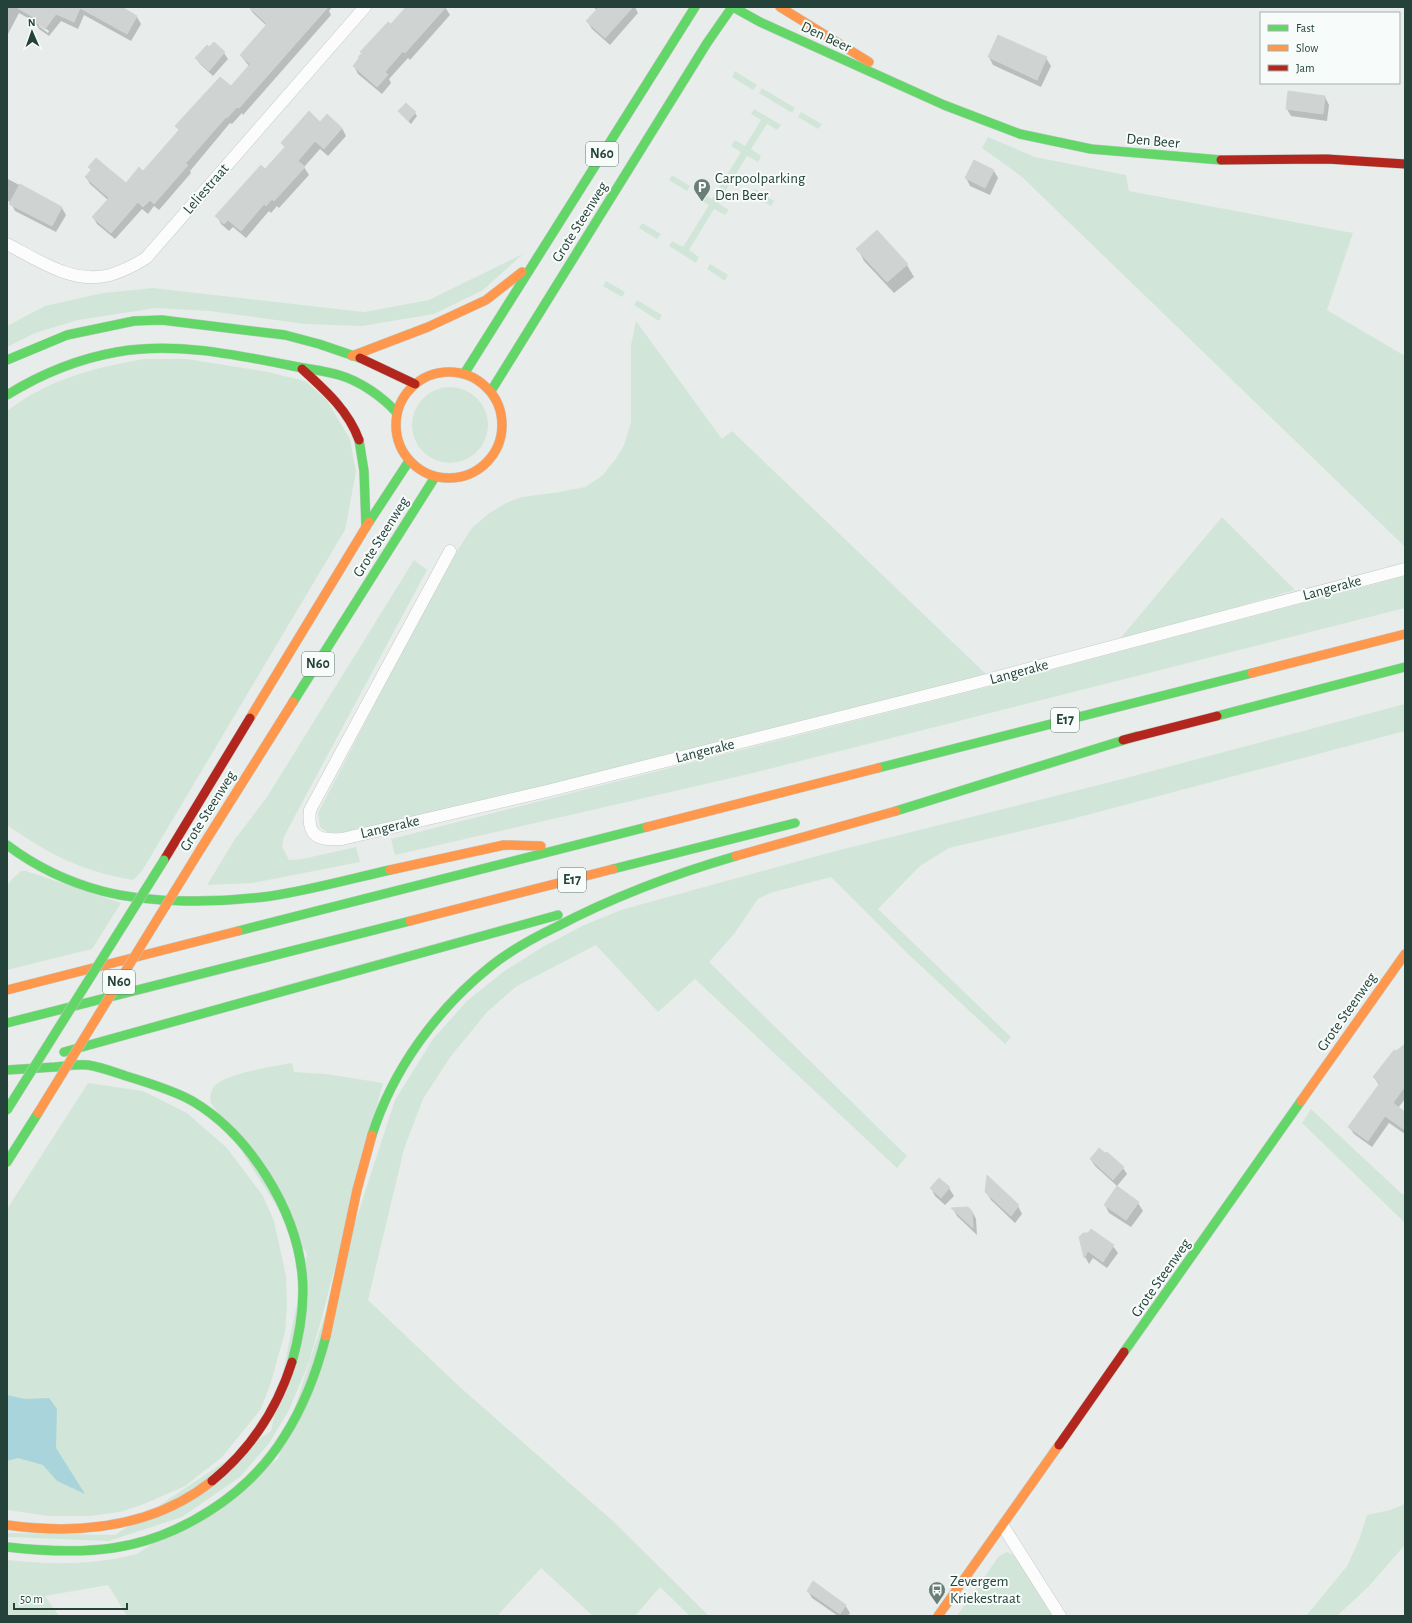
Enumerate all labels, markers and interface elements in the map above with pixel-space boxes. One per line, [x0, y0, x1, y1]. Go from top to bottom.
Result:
north arrow [12, 12, 52, 52]
legend [1260, 12, 1400, 84]
text: N [28, 17, 36, 28]
street label: Den Beer [799, 19, 854, 55]
text: Fast [1296, 22, 1315, 34]
text: Slow [1296, 42, 1318, 54]
text: Jam [1296, 62, 1315, 74]
street label: Den Beer [1126, 131, 1180, 151]
road number: N60 [586, 142, 618, 166]
street label: Leliestraat [180, 161, 232, 217]
place label: Carpoolparking Den Beer [715, 171, 806, 203]
parking icon: Carpoolparking Den Beer [692, 177, 712, 202]
street label: Grote Steenweg [549, 179, 611, 265]
street label: Grote Steenweg [350, 494, 412, 580]
street label: Langerake [1301, 573, 1363, 603]
road number: N60 [302, 652, 334, 676]
street label: Langerake [988, 657, 1050, 687]
road number: E17 [1051, 708, 1079, 732]
street label: Langerake [674, 736, 736, 766]
street label: Grote Steenweg [177, 768, 239, 854]
street label: Langerake [359, 813, 421, 841]
road number: E17 [558, 868, 586, 892]
road number: N60 [103, 970, 135, 994]
street label: Grote Steenweg [1315, 970, 1380, 1054]
street label: Grote Steenweg [1129, 1236, 1194, 1320]
place label: Zevergem Kriekestraat [950, 1574, 1021, 1606]
bus stop icon: Zevergem Kriekestraat [927, 1580, 947, 1605]
scale bar [14, 1585, 127, 1611]
text: 50 m [20, 1593, 43, 1605]

